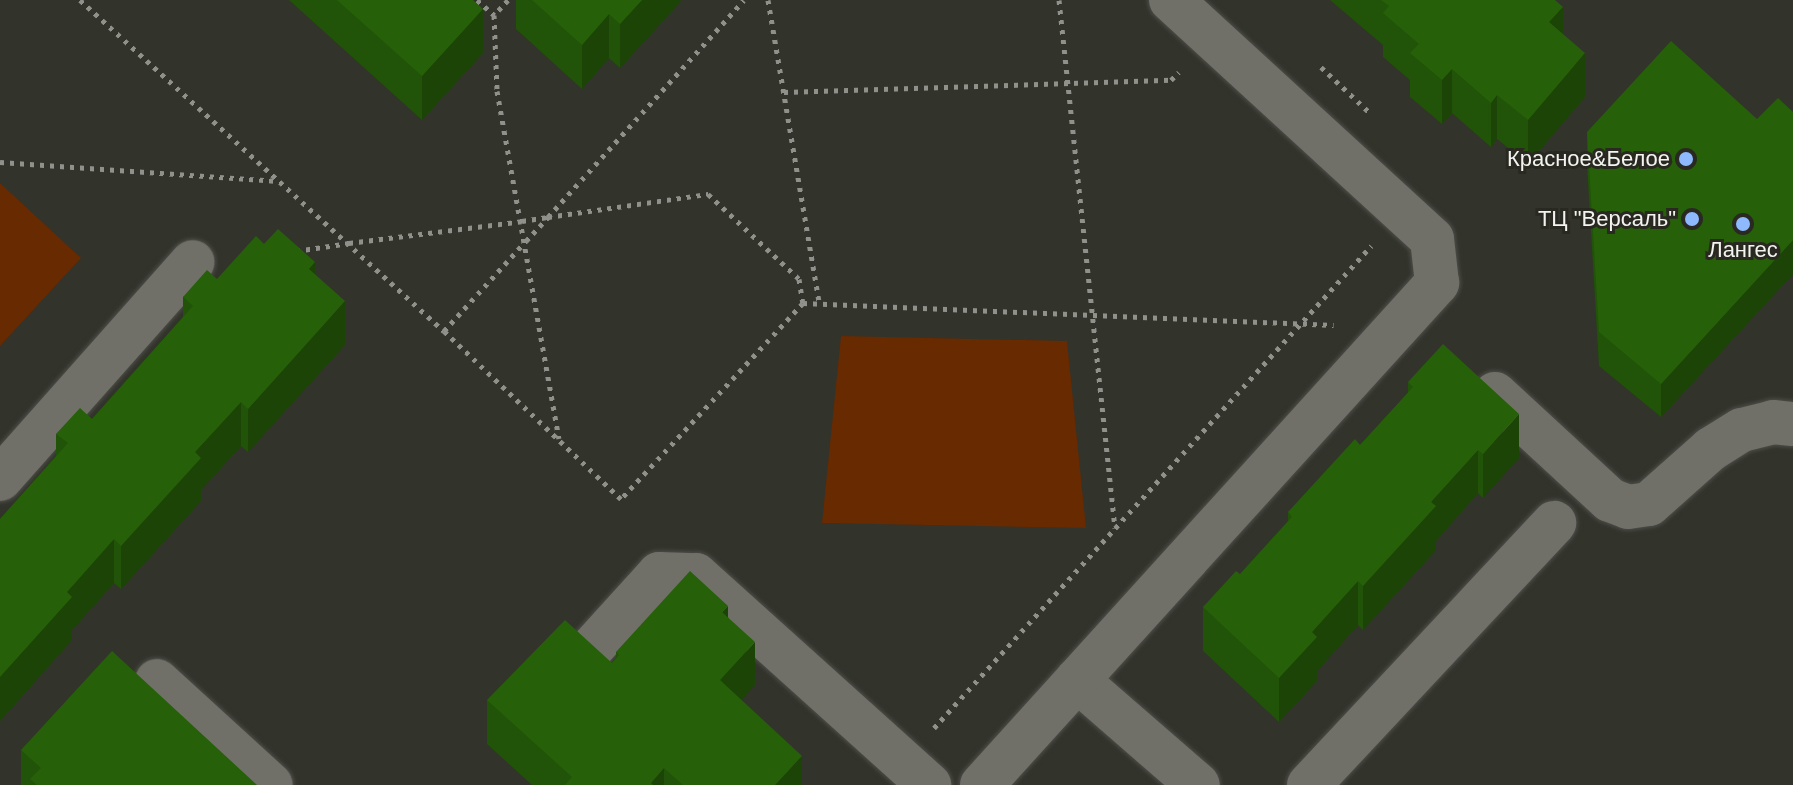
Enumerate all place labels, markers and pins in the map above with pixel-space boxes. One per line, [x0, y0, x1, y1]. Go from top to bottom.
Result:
place label: Красное&Белое [1507, 146, 1670, 172]
marker: Красное&Белое [1677, 150, 1695, 168]
place label: ТЦ "Версаль" [1538, 206, 1676, 232]
marker: ТЦ "Версаль" [1683, 210, 1701, 228]
marker: Лангес [1734, 215, 1752, 233]
place label: Лангес [1708, 237, 1778, 263]

